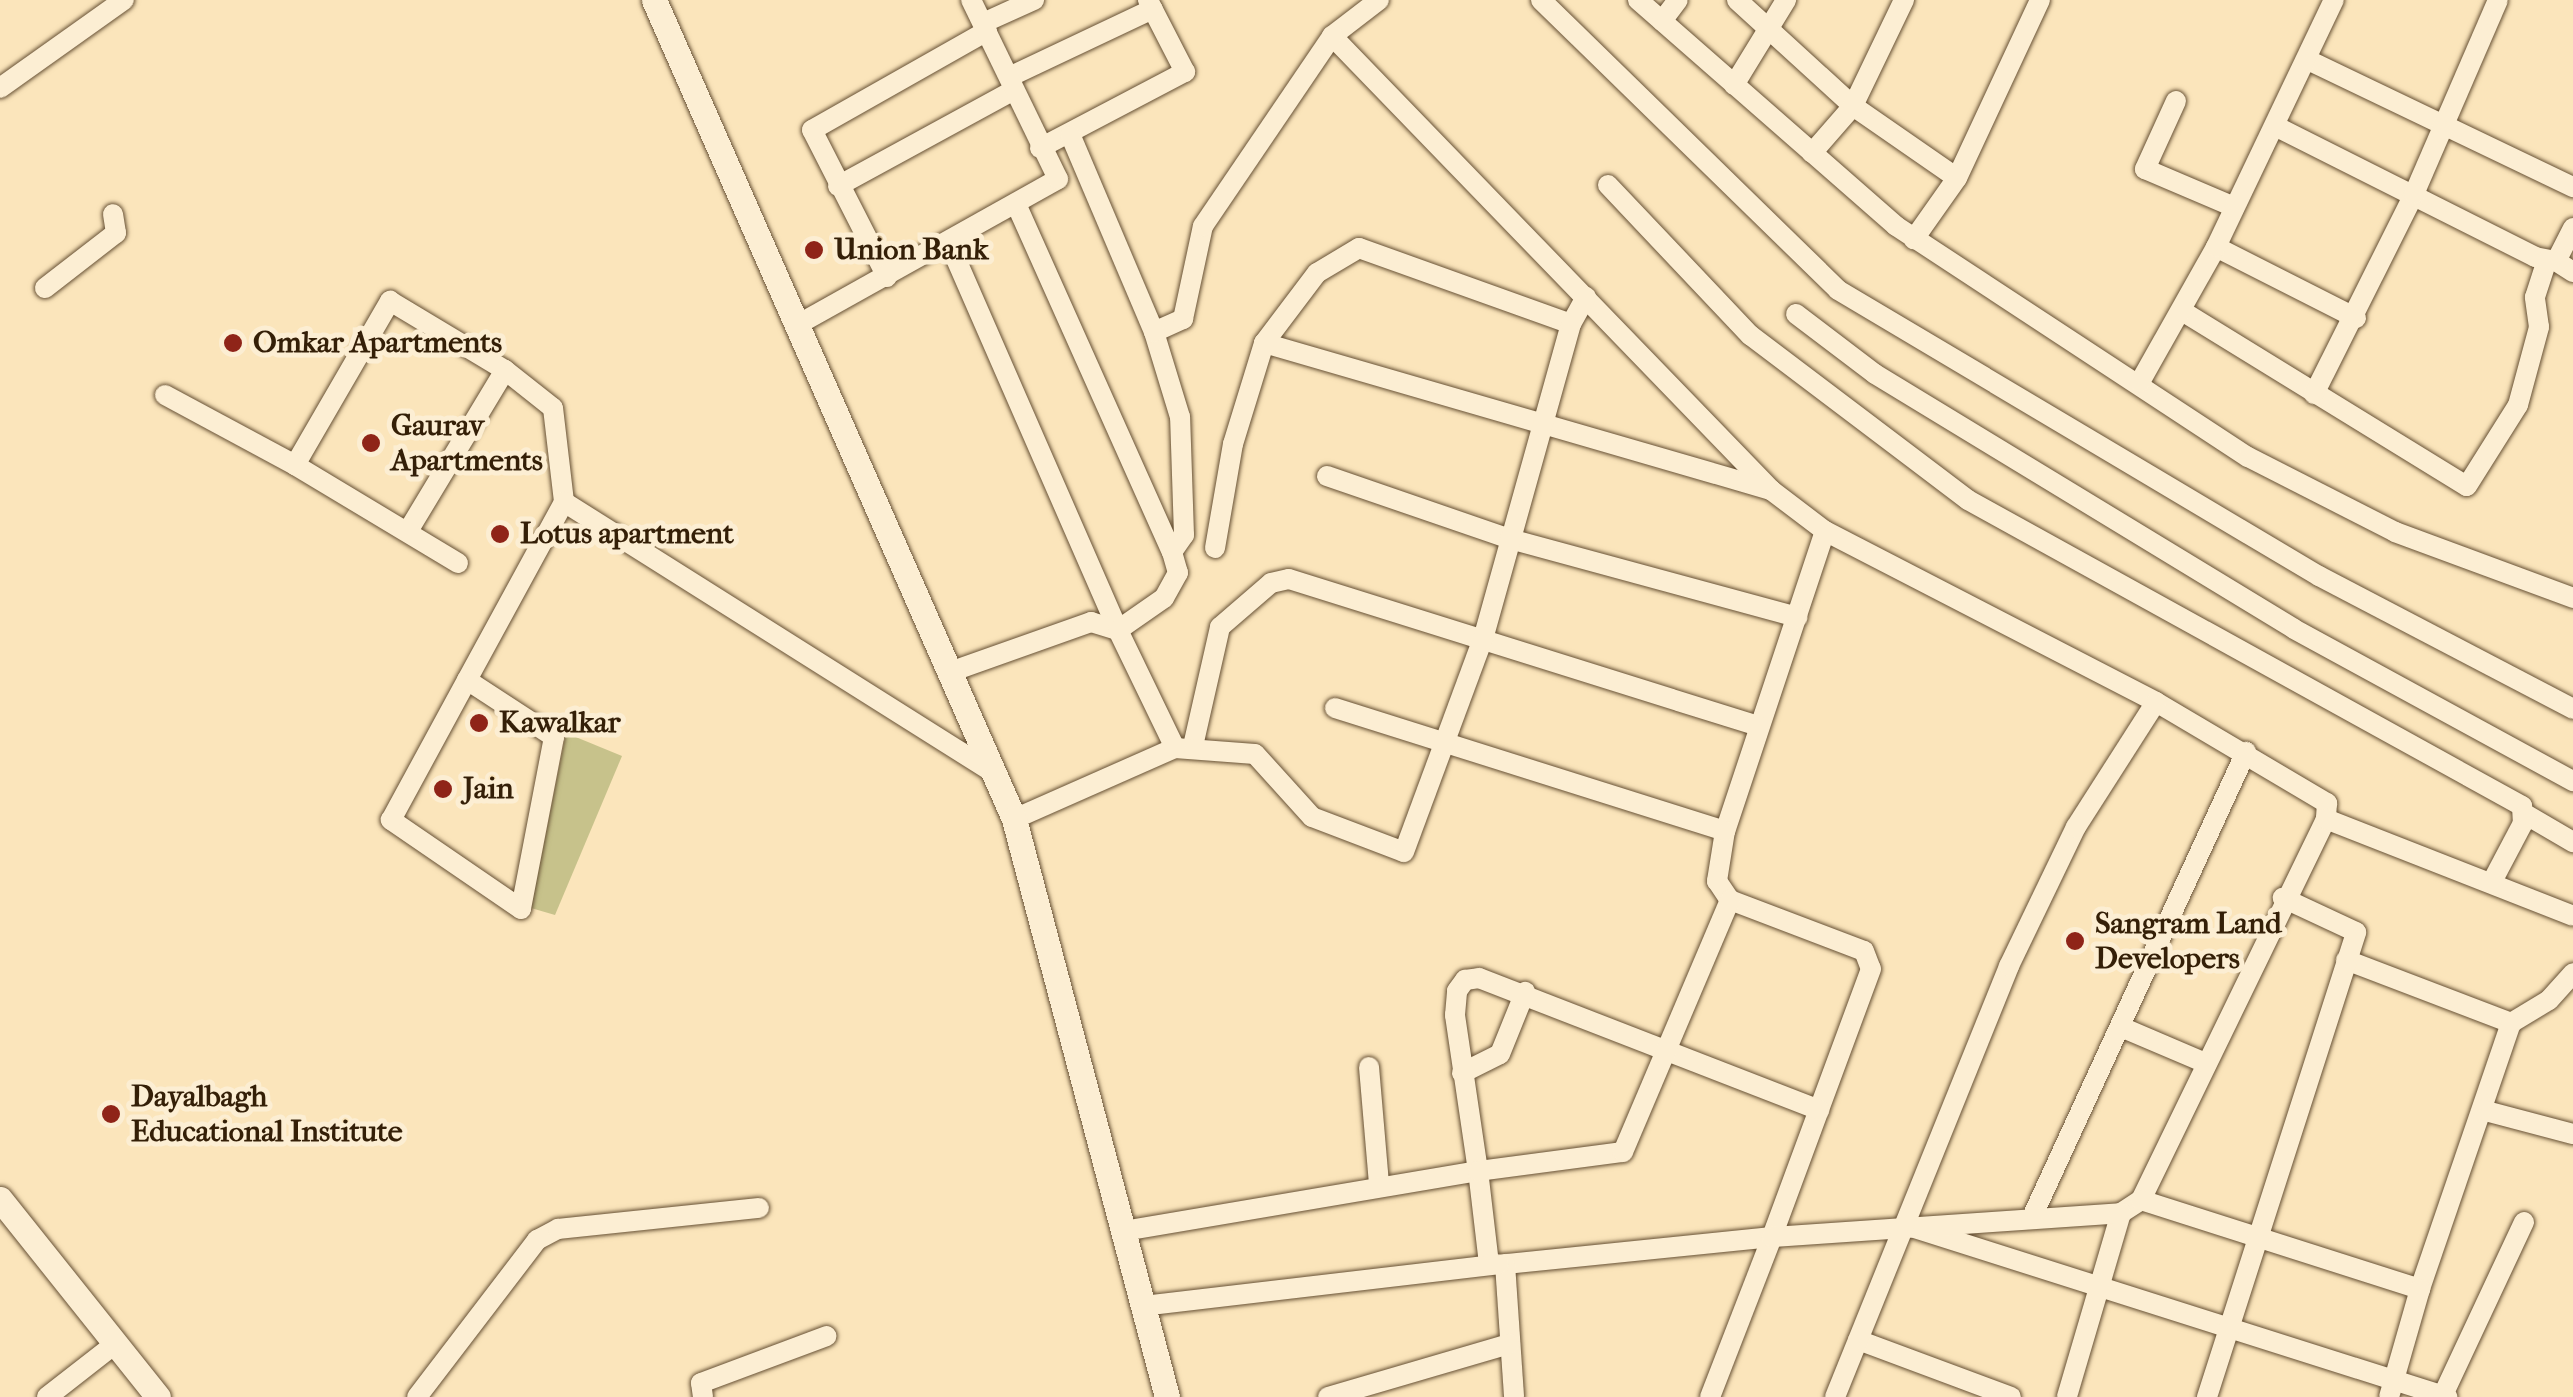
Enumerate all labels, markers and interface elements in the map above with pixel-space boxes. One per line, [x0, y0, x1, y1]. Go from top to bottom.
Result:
place label: Union Bank [834, 232, 988, 268]
marker: Union Bank [803, 239, 825, 261]
place label: Omkar Apartments [253, 325, 502, 361]
marker: Omkar Apartments [222, 332, 244, 354]
place label: Gaurav Apartments [391, 408, 543, 478]
marker: Gaurav Apartments [360, 432, 382, 454]
place label: Lotus apartment [520, 516, 734, 552]
marker: Lotus apartment [489, 523, 511, 545]
place label: Kawalkar [499, 705, 621, 741]
marker: Kawalkar [468, 712, 490, 734]
place label: Jain [463, 771, 514, 807]
marker: Jain [432, 778, 454, 800]
place label: Sangram Land Developers [2095, 906, 2282, 976]
marker: Sangram Land Developers [2064, 930, 2086, 952]
place label: Dayalbagh Educational Institute [131, 1079, 403, 1150]
marker: Dayalbagh Educational Institute [100, 1103, 122, 1125]

